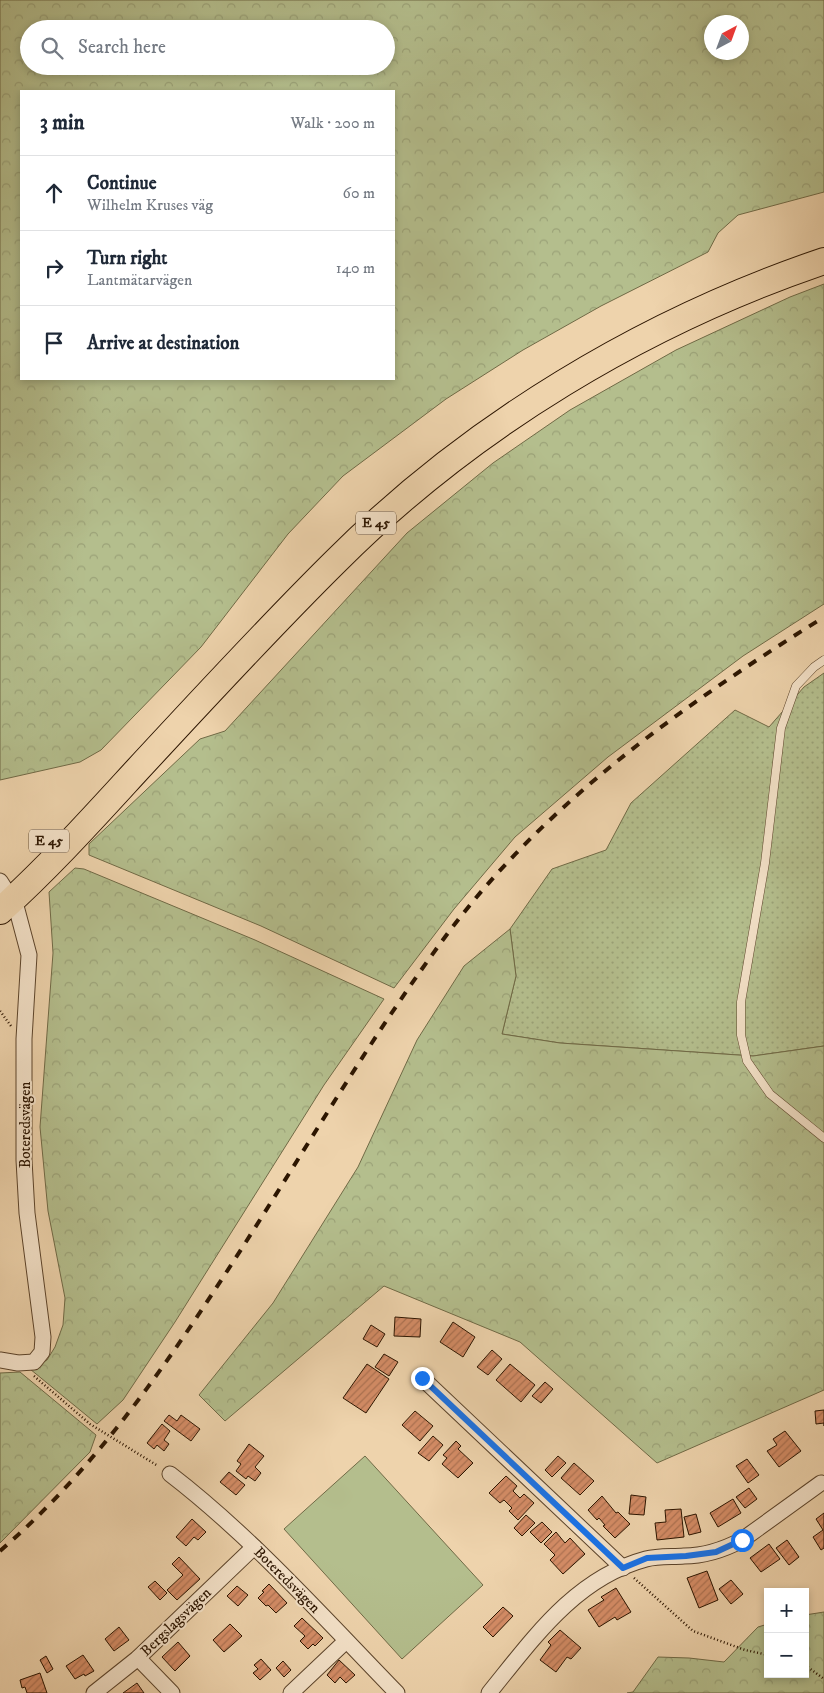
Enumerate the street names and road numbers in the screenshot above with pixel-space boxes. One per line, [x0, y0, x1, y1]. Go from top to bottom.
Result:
road number: E 45 [356, 512, 396, 534]
road number: E 45 [29, 829, 69, 852]
street label: Boteredsvägen [16, 1082, 35, 1168]
street label: Boteredsvägen [250, 1543, 324, 1617]
street label: Bergslagsvägen [137, 1583, 215, 1660]

